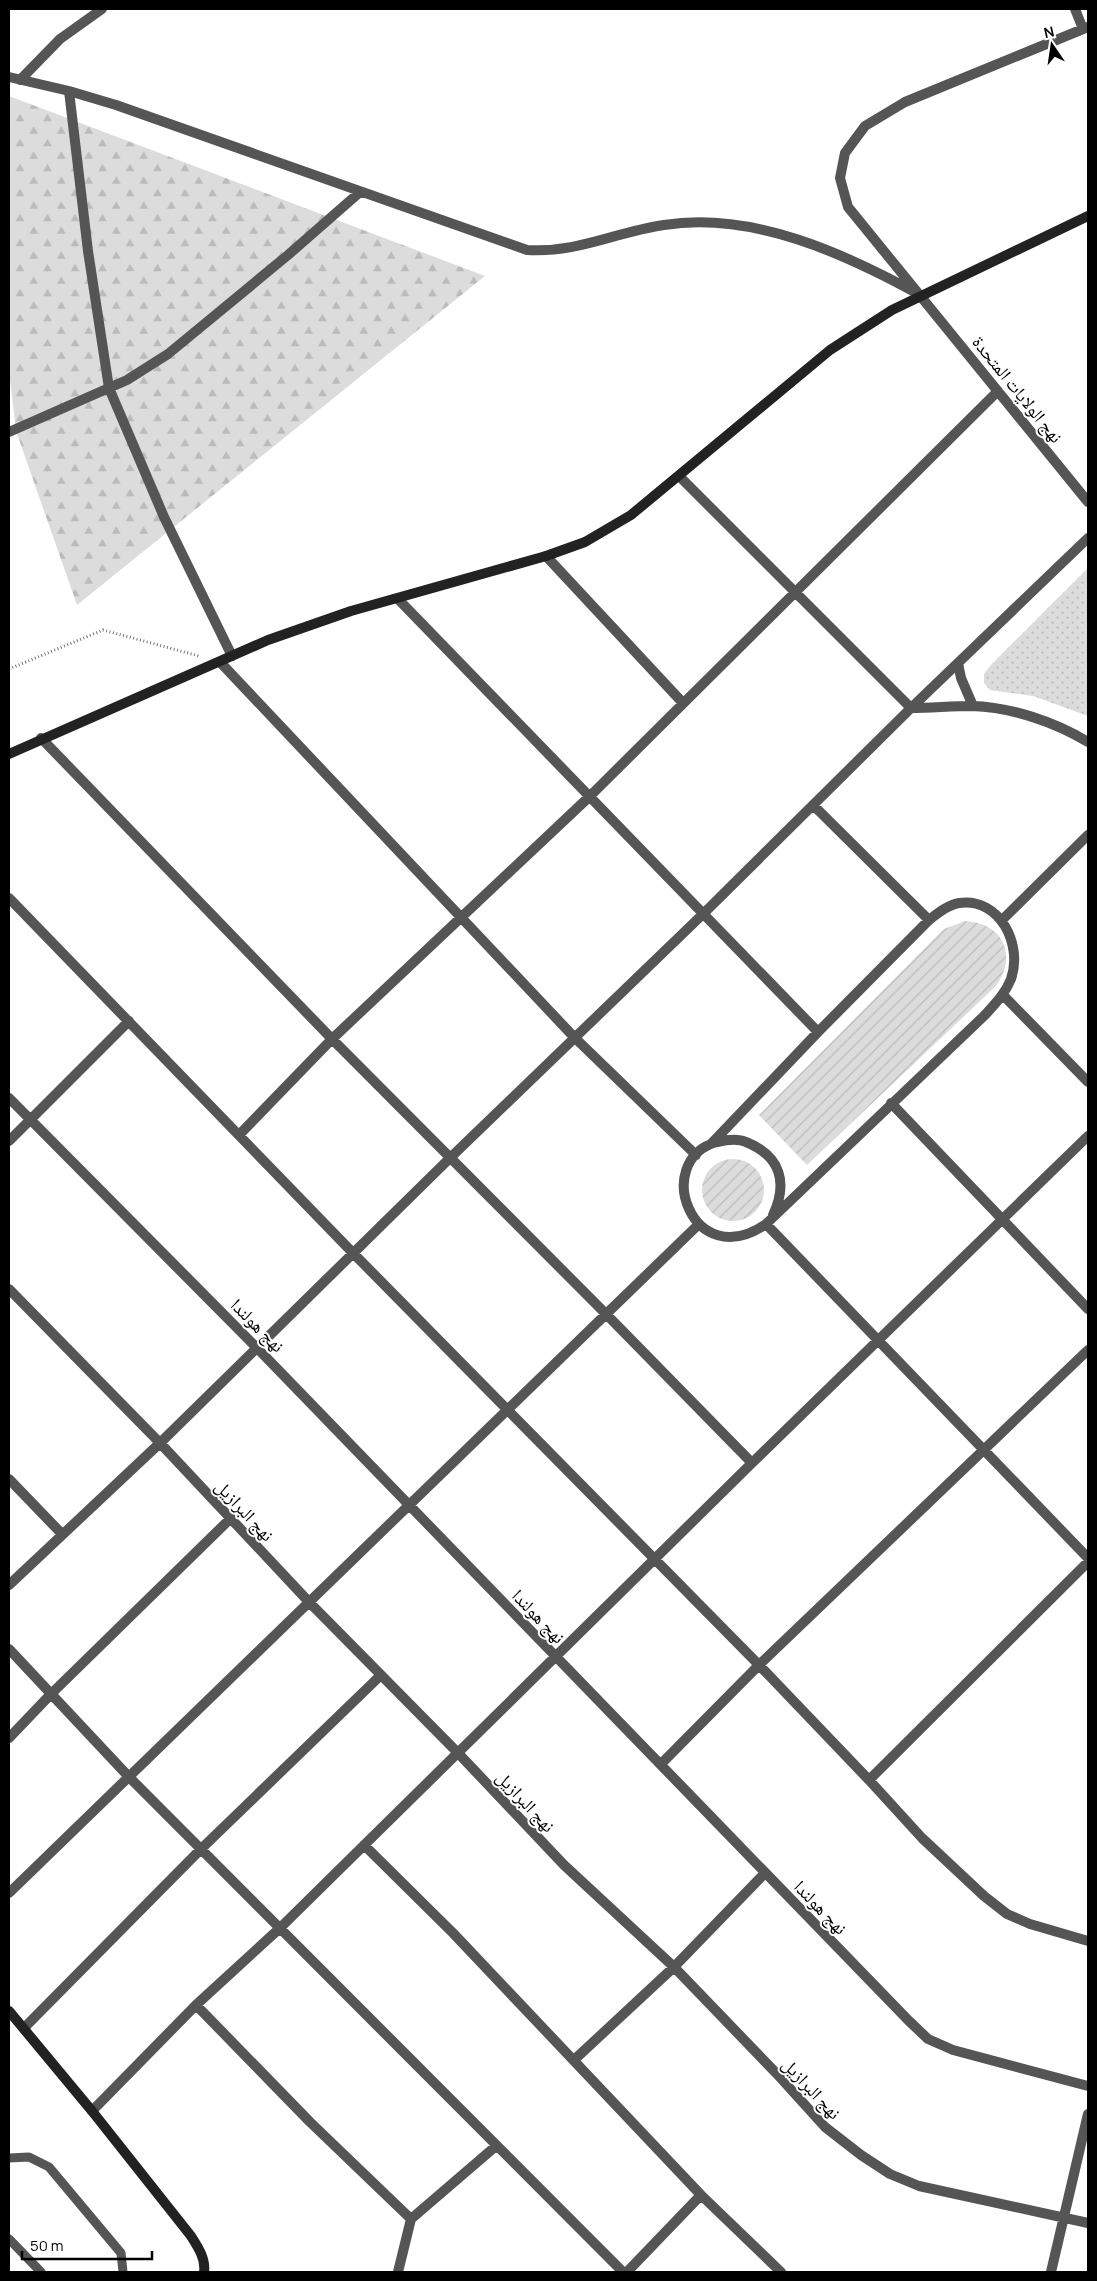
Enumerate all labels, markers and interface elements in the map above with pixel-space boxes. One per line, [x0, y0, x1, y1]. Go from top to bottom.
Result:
north arrow [1027, 20, 1077, 70]
text: N [1042, 21, 1056, 42]
street label: نهج الولايات المتحدة [967, 330, 1069, 448]
street label: نهج هولندا [225, 1293, 290, 1358]
street label: نهج البرازيل [210, 1474, 280, 1547]
street label: نهج هولندا [506, 1584, 571, 1649]
street label: نهج البرازيل [491, 1765, 561, 1838]
street label: نهج هولندا [788, 1875, 853, 1940]
street label: نهج البرازيل [777, 2052, 847, 2125]
scale bar [22, 2228, 152, 2260]
text: 50 m [30, 2235, 64, 2256]

